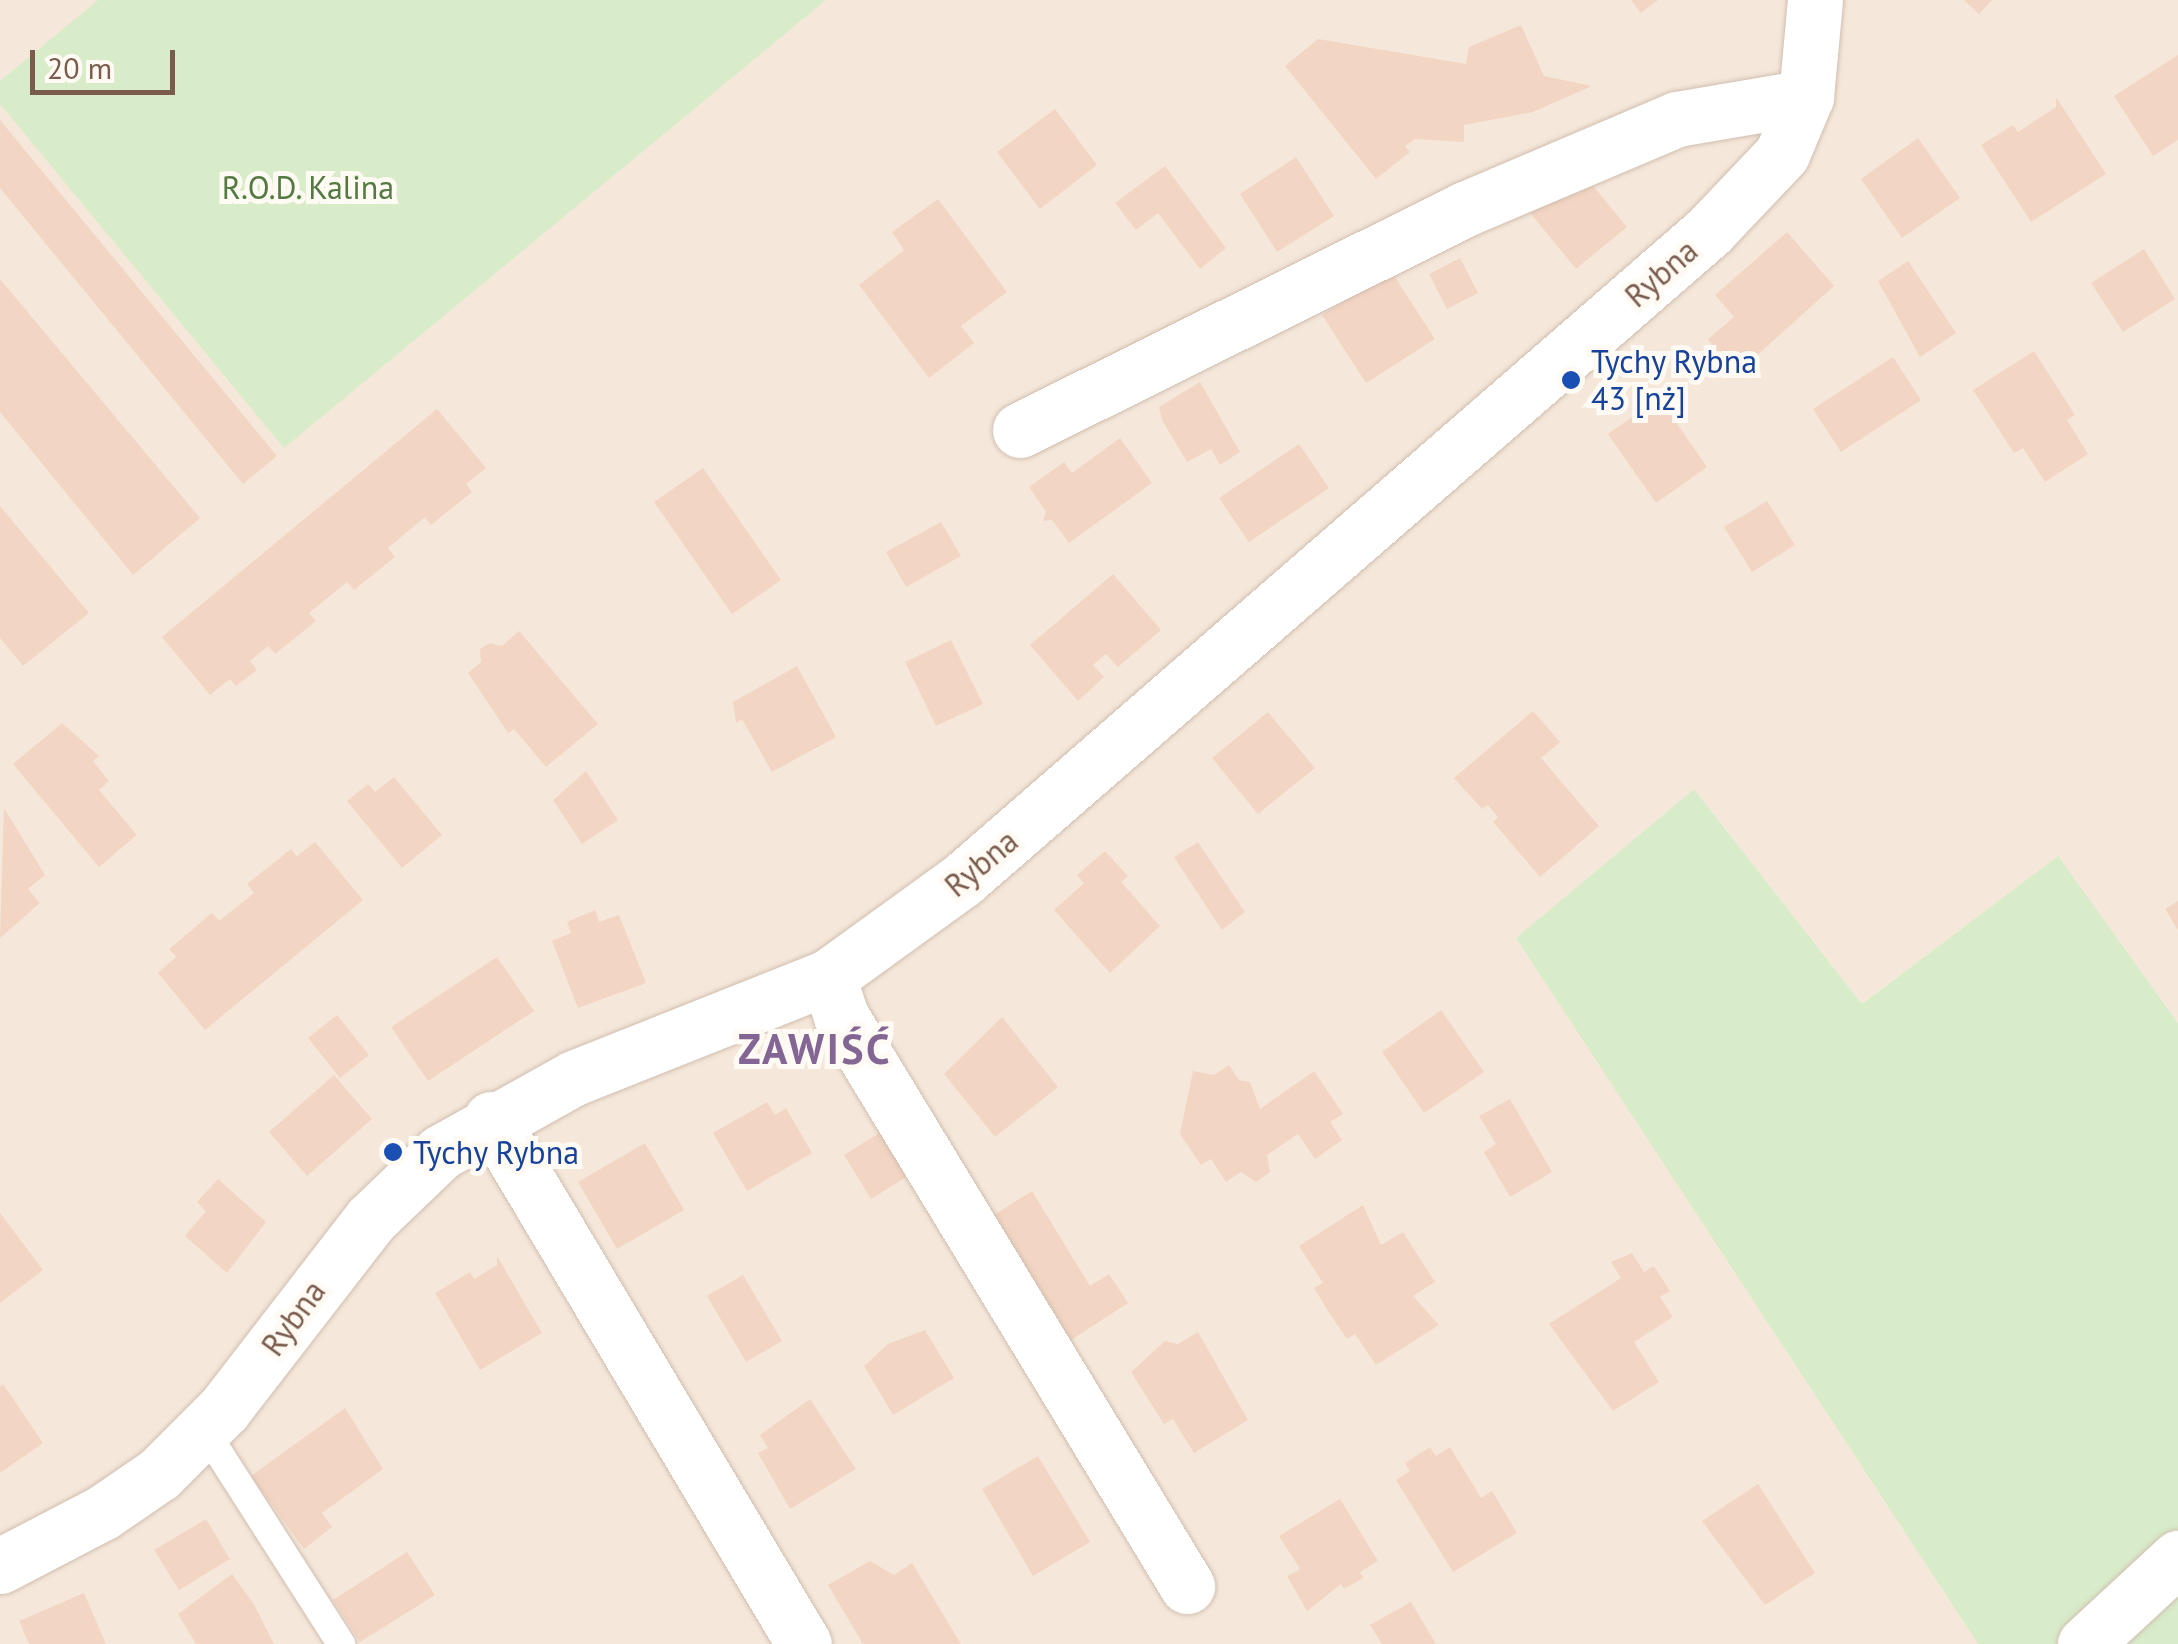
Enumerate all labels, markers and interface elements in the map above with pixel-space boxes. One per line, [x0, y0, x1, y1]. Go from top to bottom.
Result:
scale bar [35, 30, 180, 92]
text: 20 m [47, 48, 112, 87]
park label: R.O.D. Kalina [221, 168, 395, 206]
street label: Rybna [1617, 231, 1705, 315]
place label: Tychy Rybna 43 [nż] [1591, 343, 1758, 418]
marker: Tychy Rybna 43 [nż] [1560, 369, 1582, 391]
street label: Rybna [937, 821, 1025, 905]
district label: ZAWIŚĆ [738, 1024, 892, 1074]
place label: Tychy Rybna [413, 1133, 580, 1171]
marker: Tychy Rybna [382, 1141, 404, 1163]
street label: Rybna [253, 1273, 333, 1363]

